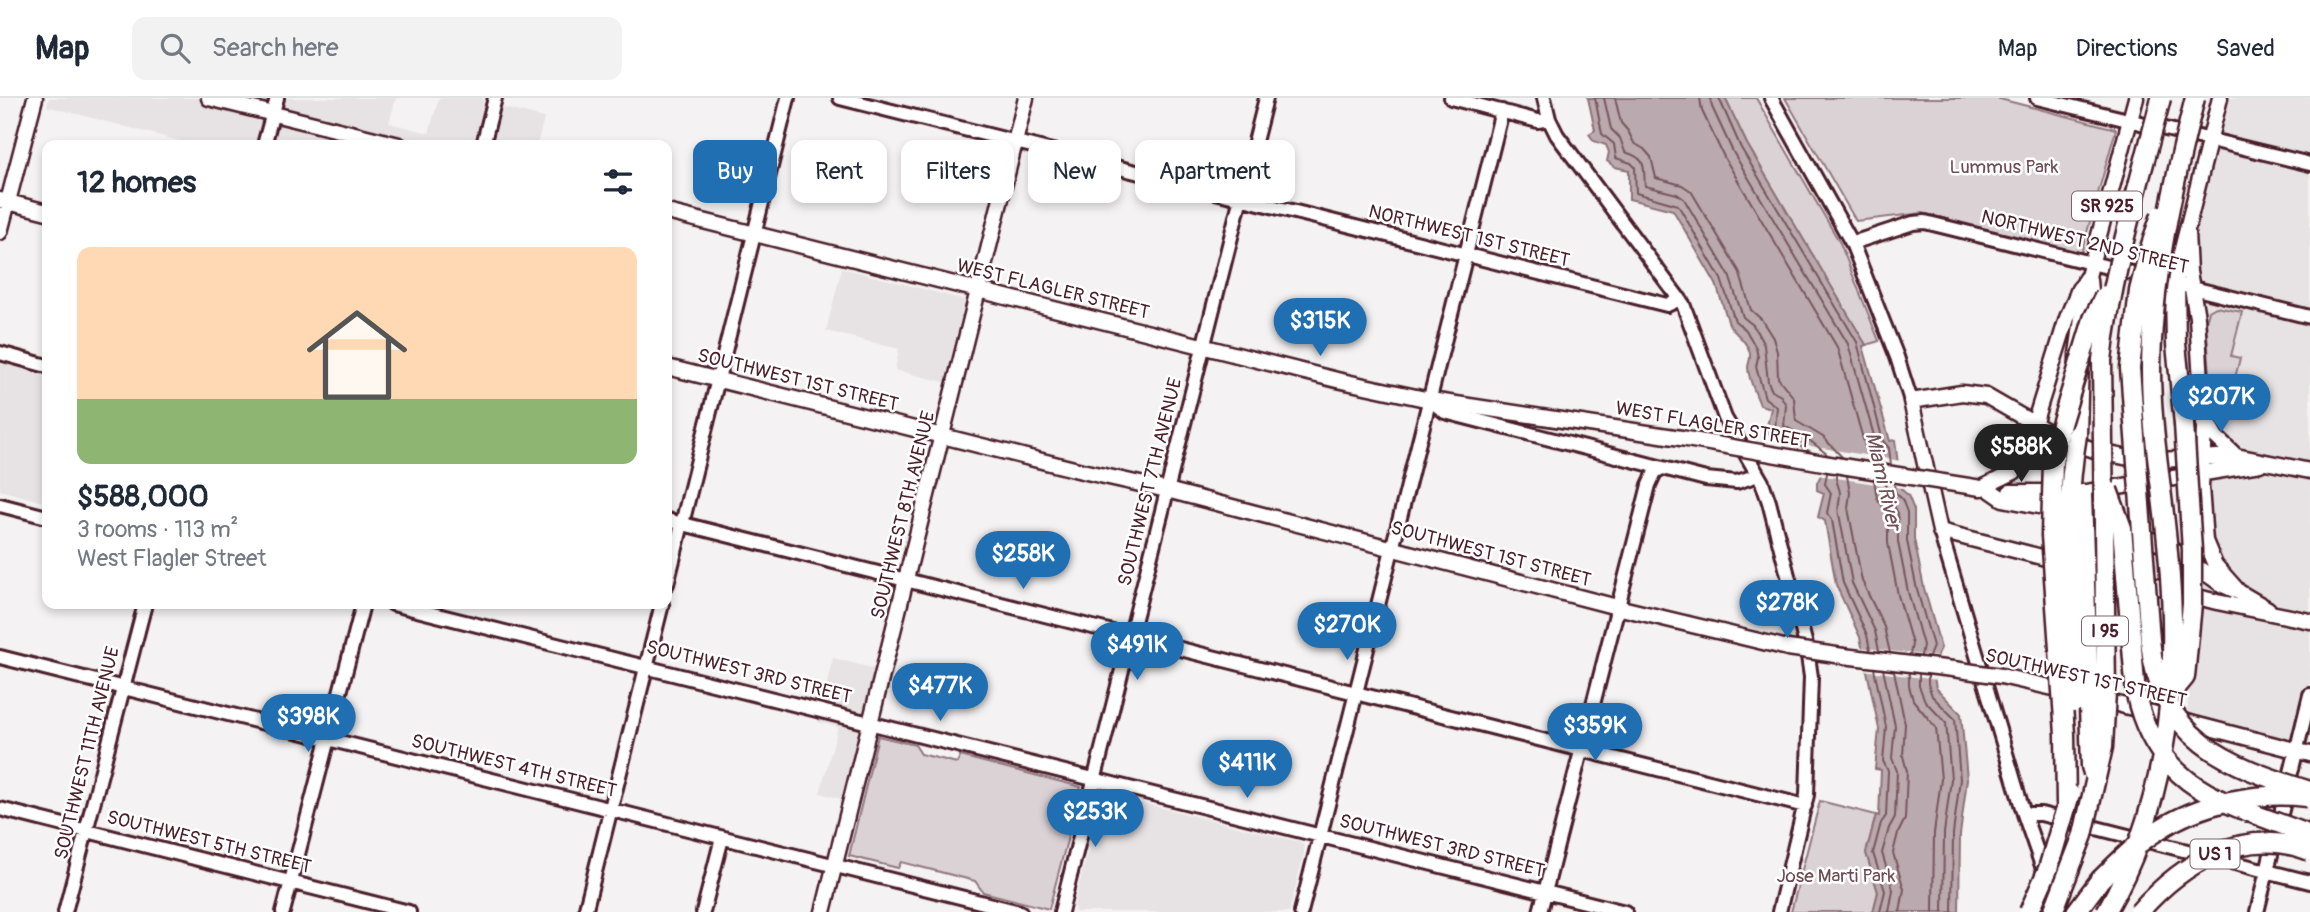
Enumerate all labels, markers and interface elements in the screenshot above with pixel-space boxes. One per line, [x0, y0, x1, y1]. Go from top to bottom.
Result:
search box [132, 17, 622, 80]
text: Map [35, 28, 90, 69]
icon: search [156, 29, 194, 67]
text: Search here [212, 32, 339, 64]
text: Map [1998, 34, 2038, 63]
text: Directions [2076, 34, 2177, 63]
text: Saved [2215, 34, 2275, 63]
chip: Buy [693, 140, 777, 203]
chip: Rent [791, 140, 887, 203]
chip: Filters [901, 140, 1014, 203]
chip: New [1028, 140, 1121, 203]
chip: Apartment [1135, 140, 1295, 203]
park label: Lummus Park [1950, 155, 2059, 179]
icon: filters [599, 163, 637, 201]
text: 12 homes [77, 164, 196, 201]
road number: SR 925 [2072, 192, 2142, 220]
street label: NORTHWEST 1ST STREET [1366, 199, 1572, 273]
street label: NORTHWEST 2ND STREET [1979, 205, 2191, 279]
street label: WEST FLAGLER STREET [954, 253, 1152, 325]
icon: home [294, 292, 420, 418]
pin: $315K [1271, 299, 1369, 358]
text: $315K [1290, 306, 1350, 335]
street label: SOUTHWEST 1ST STREET [695, 343, 901, 417]
pin: $207K [2172, 374, 2270, 434]
street label: SOUTHWEST 7TH AVENUE [1113, 375, 1188, 589]
text: $207K [2187, 382, 2255, 411]
street label: WEST FLAGLER STREET [1614, 396, 1812, 454]
street label: SOUTHWEST 8TH AVENUE [866, 409, 940, 621]
pin: $588K [1972, 424, 2070, 484]
water label: Miami River [1859, 430, 1908, 535]
text: $588K [1990, 432, 2052, 461]
text: $588,000 [77, 478, 209, 515]
text: 3 rooms · 113 m² [77, 515, 238, 544]
street label: SOUTHWEST 1ST STREET [1388, 516, 1594, 592]
pin: $258K [974, 532, 1072, 591]
text: $258K [991, 539, 1055, 568]
text: West Flagler Street [77, 544, 267, 573]
pin: $278K [1738, 580, 1836, 640]
text: $278K [1756, 588, 1818, 617]
pin: $270K [1298, 602, 1396, 662]
text: $270K [1313, 610, 1381, 639]
road number: I 95 [2082, 616, 2128, 646]
pin: $491K [1088, 622, 1186, 682]
text: $491K [1107, 630, 1167, 659]
street label: SOUTHWEST 3RD STREET [644, 635, 854, 709]
street label: SOUTHWEST 1ST STREET [1983, 643, 2189, 713]
street label: SOUTHWEST 11TH AVENUE [49, 644, 125, 862]
pin: $477K [891, 664, 989, 723]
text: $477K [908, 671, 972, 700]
pin: $398K [259, 694, 357, 754]
text: $398K [277, 702, 339, 731]
pin: $359K [1546, 704, 1644, 763]
text: $359K [1563, 711, 1627, 740]
street label: SOUTHWEST 4TH STREET [409, 729, 619, 803]
pin: $411K [1198, 740, 1296, 800]
text: $411K [1218, 748, 1276, 777]
pin: $253K [1046, 790, 1144, 849]
text: $253K [1063, 797, 1127, 826]
street label: SOUTHWEST 5TH STREET [104, 805, 314, 879]
street label: SOUTHWEST 3RD STREET [1337, 809, 1547, 883]
road number: US 1 [2190, 840, 2240, 868]
park label: Jose Marti Park [1776, 864, 1896, 888]

